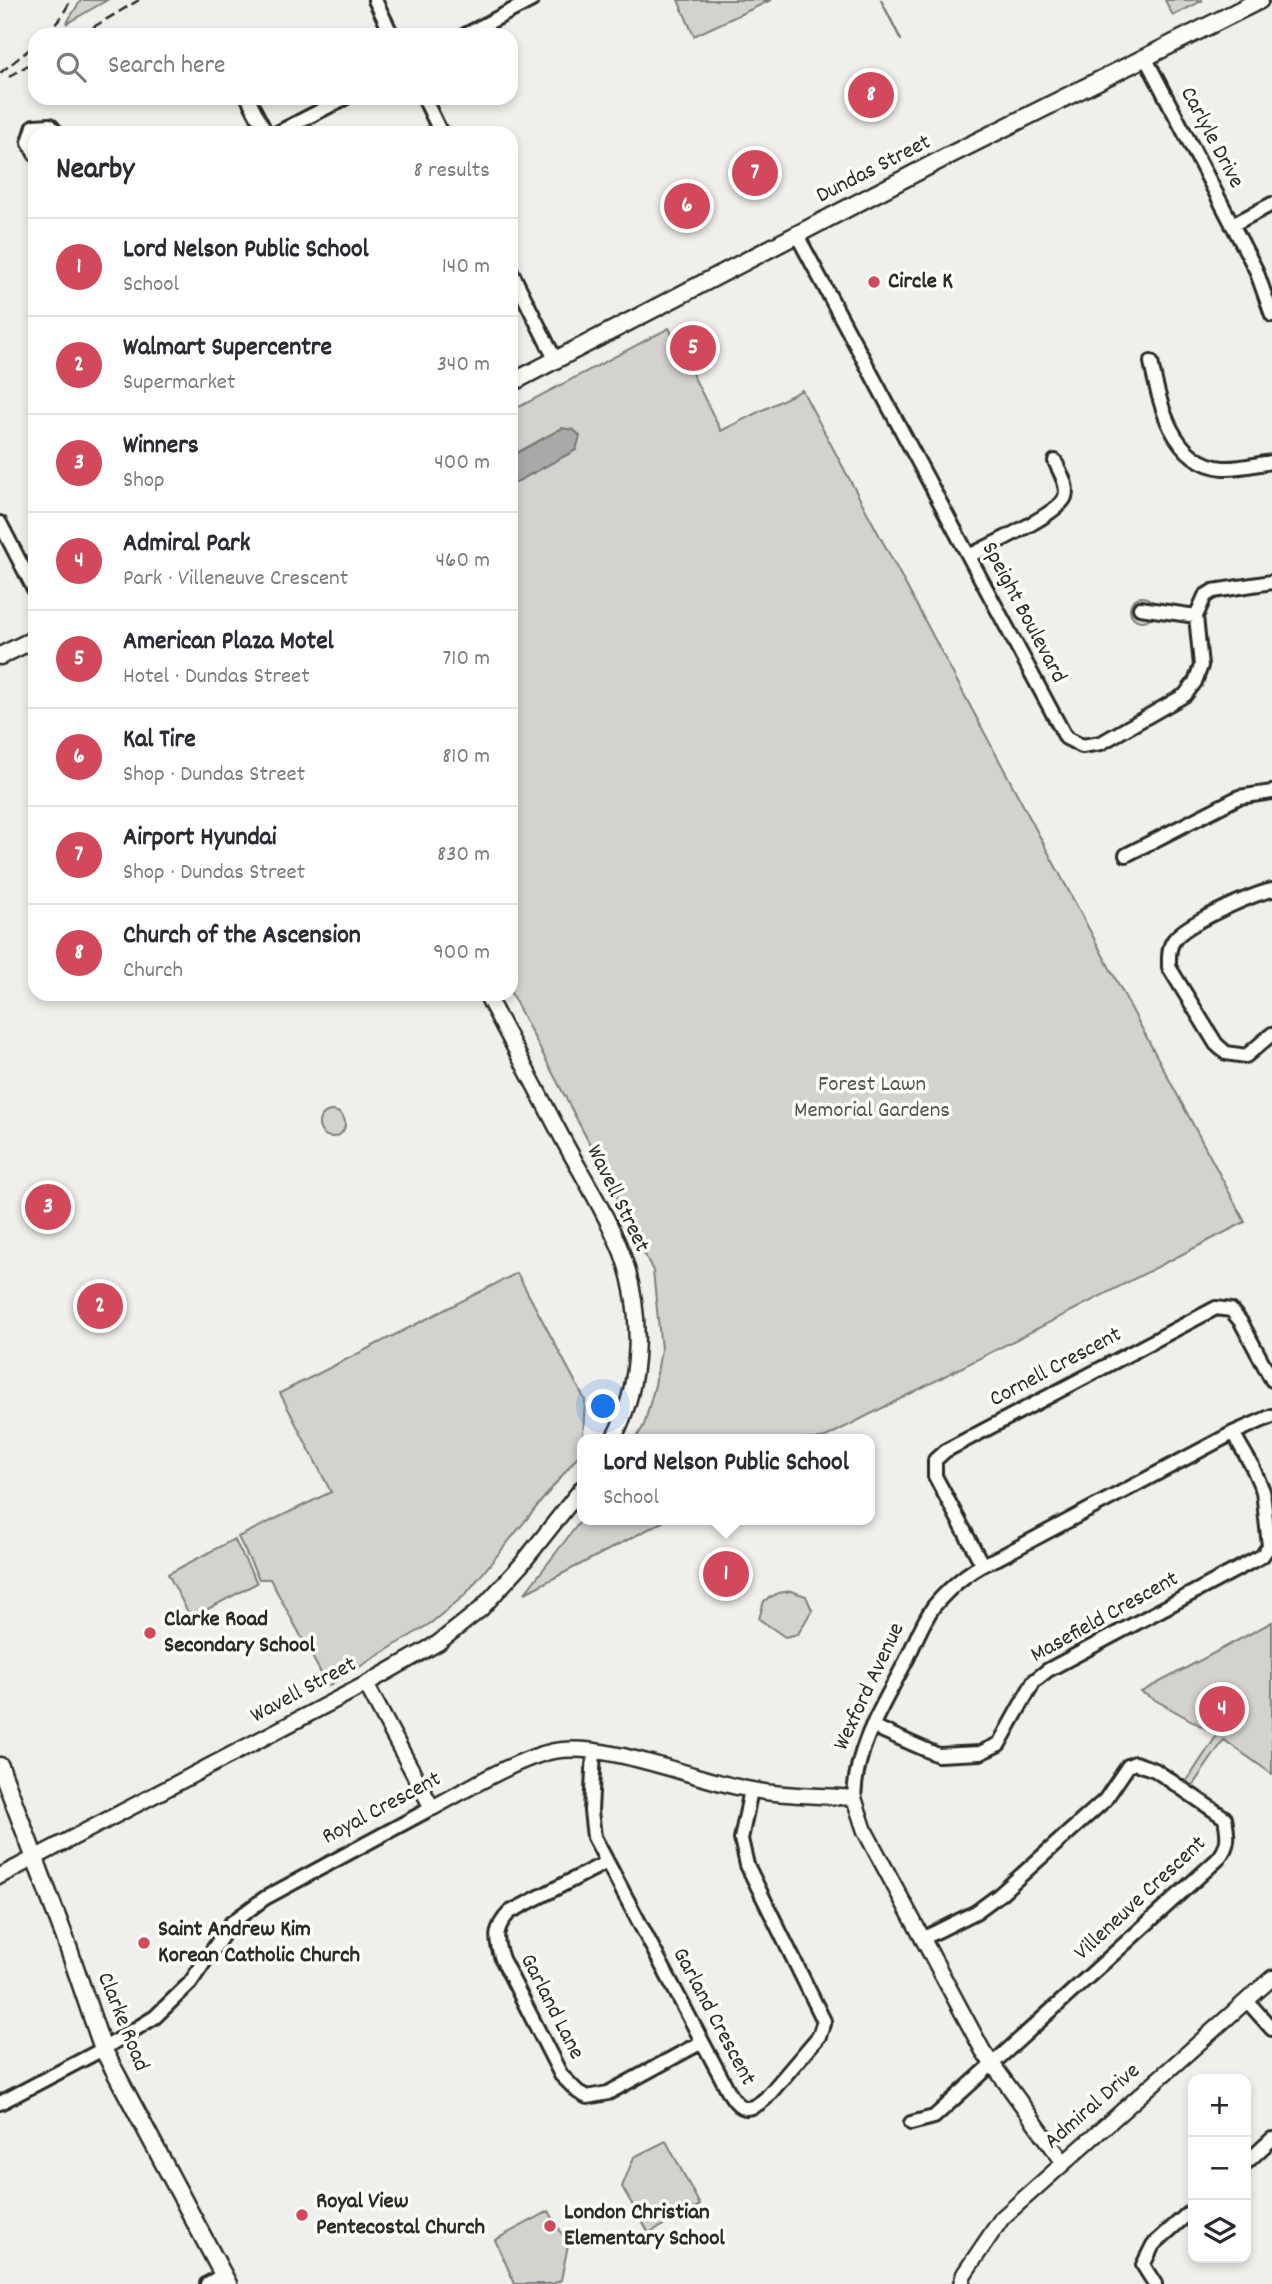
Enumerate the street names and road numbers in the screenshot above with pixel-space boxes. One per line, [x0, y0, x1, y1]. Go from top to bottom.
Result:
street label: Carlyle Drive [1170, 81, 1252, 195]
street label: Dundas Street [811, 127, 937, 213]
street label: Speight Boulevard [972, 536, 1074, 690]
street label: Wavell Street [577, 1140, 657, 1258]
street label: Cornell Crescent [984, 1319, 1128, 1417]
street label: Masefield Crescent [1025, 1564, 1185, 1672]
street label: Wexford Avenue [826, 1618, 914, 1756]
street label: Wavell Street [245, 1649, 363, 1733]
street label: Royal Crescent [317, 1764, 447, 1854]
street label: Villeneuve Crescent [1068, 1829, 1214, 1969]
street label: Garland Crescent [663, 1942, 763, 2092]
street label: Garland Lane [510, 1948, 592, 2066]
street label: Clarke Road [87, 1968, 157, 2076]
street label: Admiral Drive [1038, 2056, 1148, 2158]

